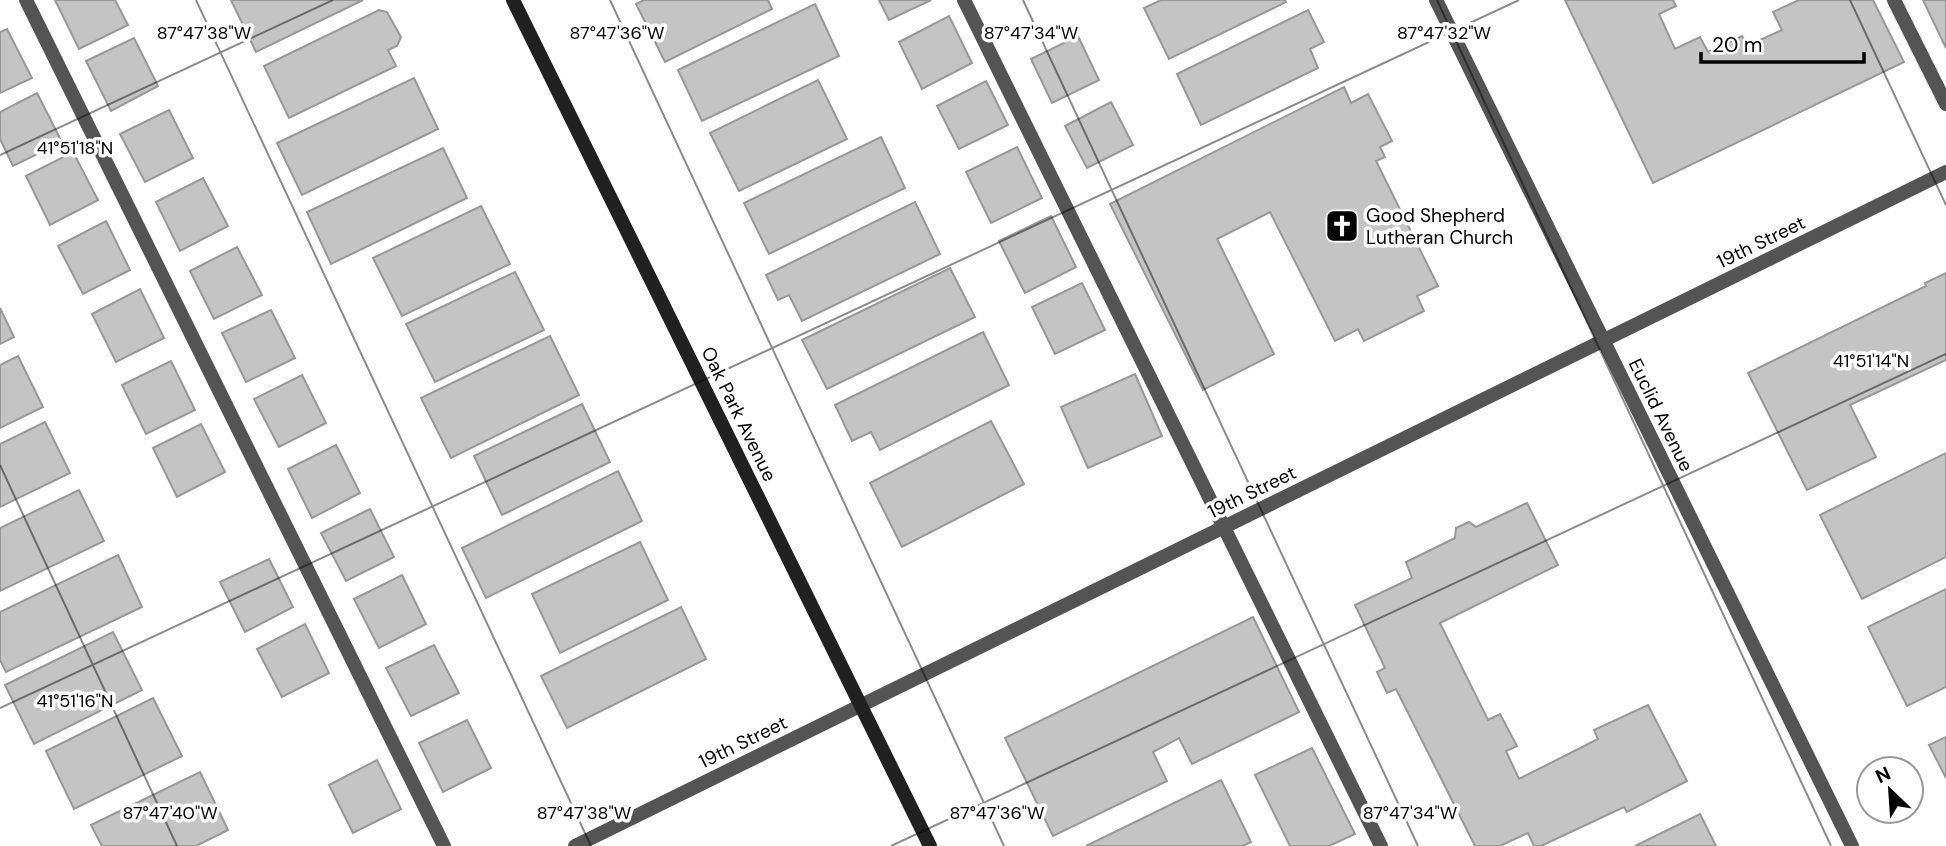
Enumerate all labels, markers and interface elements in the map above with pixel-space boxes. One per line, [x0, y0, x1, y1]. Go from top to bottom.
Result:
text: 87°47'38"W [157, 21, 251, 45]
text: 87°47'36"W [570, 21, 664, 45]
text: 87°47'34"W [984, 21, 1078, 45]
text: 87°47'32"W [1397, 21, 1491, 45]
scale bar [1701, 21, 1864, 65]
text: 20 m [1712, 31, 1763, 59]
text: 41°51'18"N [37, 136, 113, 160]
place label: Good Shepherd Lutheran Church [1366, 203, 1513, 250]
church icon: Good Shepherd Lutheran Church [1323, 207, 1361, 245]
street label: 19th Street [1713, 210, 1809, 274]
street label: Oak Park Avenue [696, 343, 782, 485]
text: 41°51'14"N [1833, 349, 1909, 373]
street label: Euclid Avenue [1623, 354, 1699, 476]
street label: 19th Street [1204, 460, 1300, 524]
text: 41°51'16"N [37, 689, 113, 713]
street label: 19th Street [695, 710, 791, 774]
north arrow [1855, 755, 1925, 825]
text: N [1871, 761, 1895, 789]
text: 87°47'40"W [122, 801, 218, 825]
text: 87°47'38"W [537, 801, 631, 825]
text: 87°47'36"W [950, 801, 1044, 825]
text: 87°47'34"W [1363, 801, 1457, 825]

